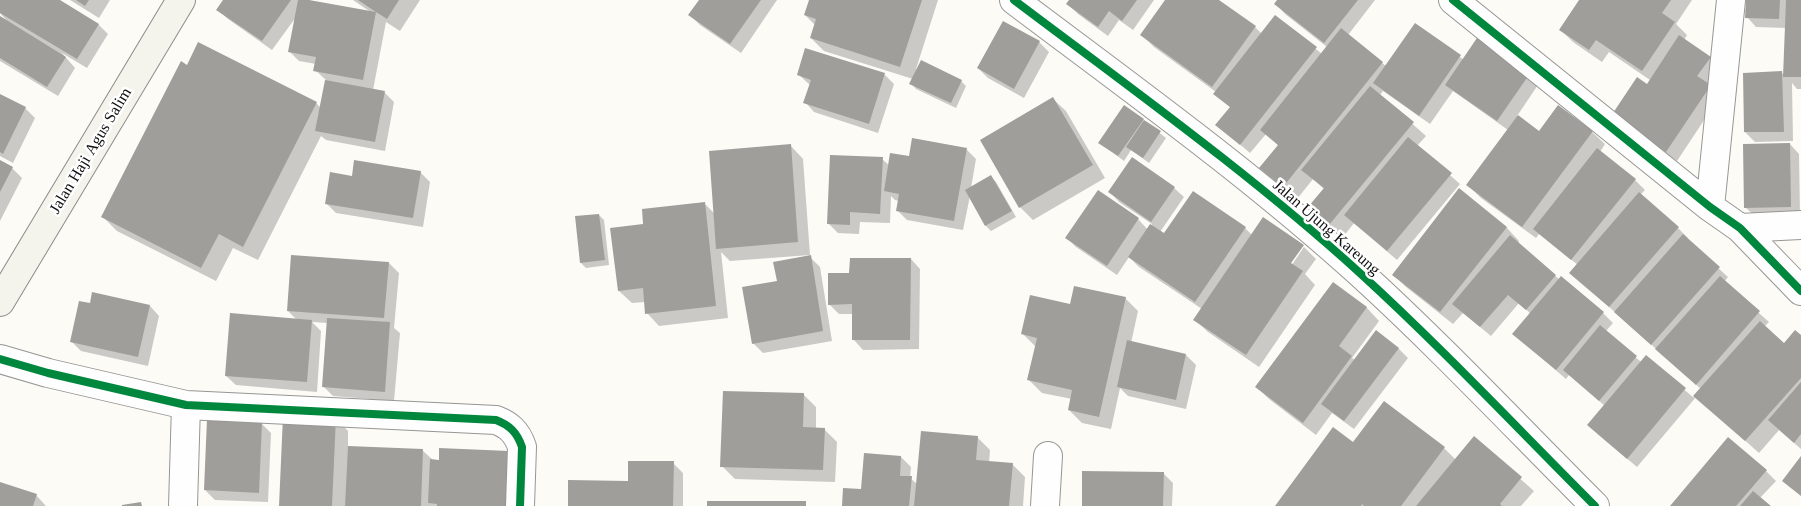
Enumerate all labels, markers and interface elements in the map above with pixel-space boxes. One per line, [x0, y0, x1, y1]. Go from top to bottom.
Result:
street label: Jalan Haji Agus Salim [46, 85, 136, 217]
street label: Jalan Ujung Kareung [1268, 176, 1384, 280]

